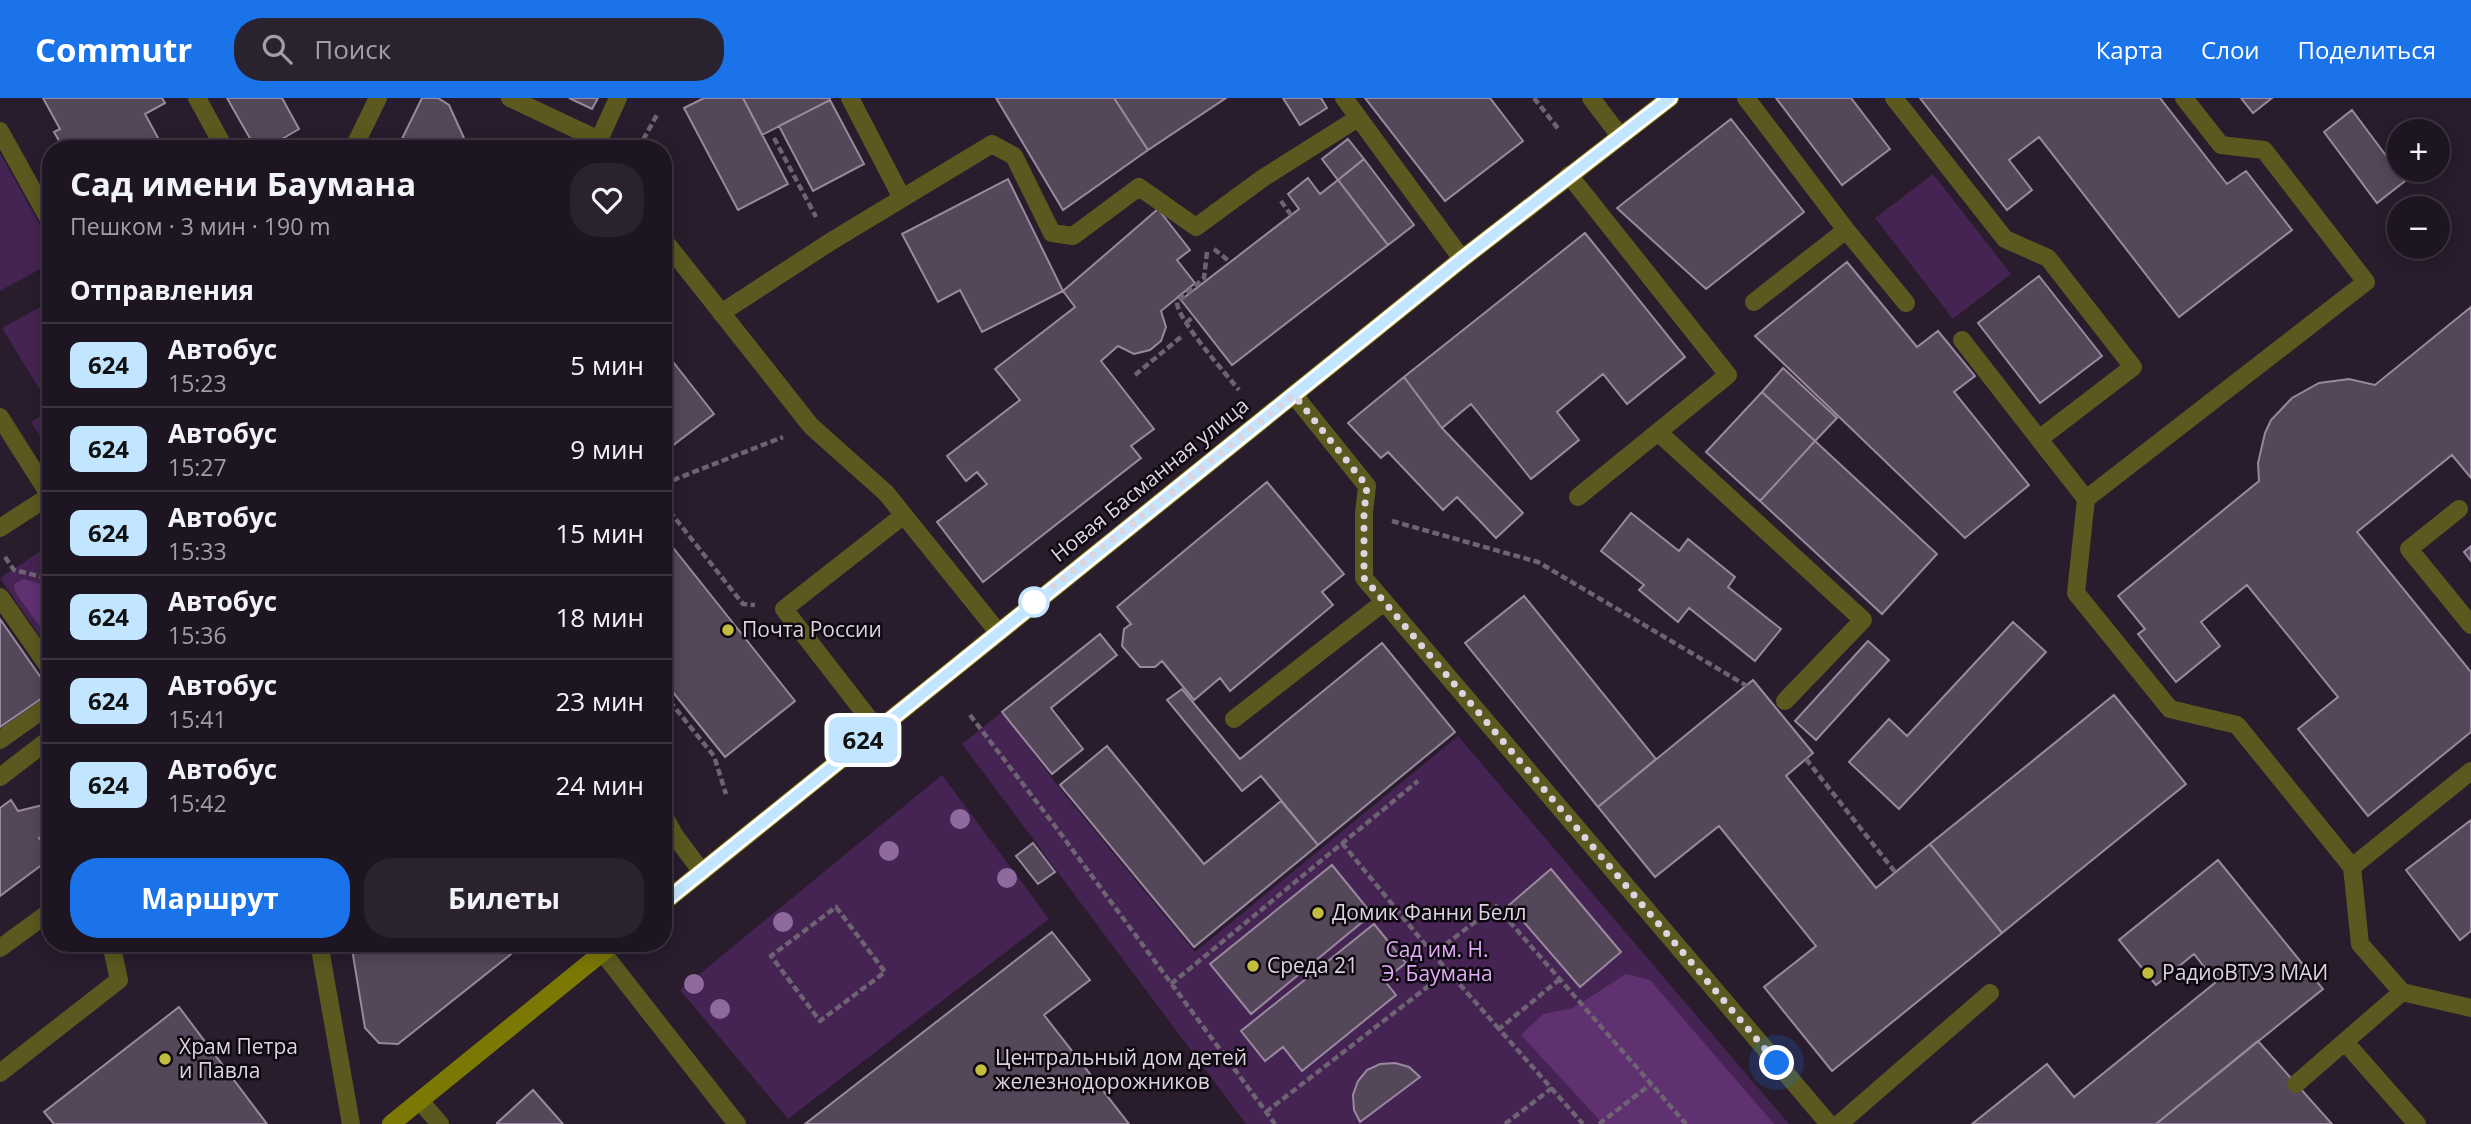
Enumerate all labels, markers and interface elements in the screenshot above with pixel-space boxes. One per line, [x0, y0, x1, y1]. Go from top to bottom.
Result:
search box [234, 18, 724, 81]
text: Commutr [35, 27, 192, 72]
icon: search [258, 30, 296, 68]
text: Поиск [314, 31, 391, 67]
text: Карта [2096, 33, 2163, 66]
text: Слои [2201, 33, 2260, 66]
text: Поделиться [2298, 33, 2436, 66]
map controls [2387, 119, 2450, 259]
button: + [2387, 119, 2450, 182]
text: Сад имени Баумана [70, 161, 416, 206]
button: heart [570, 163, 644, 237]
button: − [2387, 196, 2450, 259]
text: Пешком · 3 мин · 190 m [70, 210, 331, 242]
text: Отправления [70, 272, 254, 308]
text: Автобус [168, 331, 277, 367]
text: 5 мин [570, 347, 644, 383]
text: 624 [88, 348, 129, 381]
text: 15:23 [168, 367, 227, 399]
street label: Новая Басманная улица [1045, 391, 1254, 568]
text: Автобус [168, 415, 277, 451]
text: 9 мин [570, 431, 644, 467]
text: 624 [88, 432, 129, 465]
text: 15:27 [168, 451, 227, 483]
text: Автобус [168, 499, 277, 535]
text: 15 мин [555, 515, 644, 551]
text: 624 [88, 516, 129, 549]
text: 15:33 [168, 535, 227, 567]
text: Автобус [168, 583, 277, 619]
unlabelled marker [1019, 587, 1049, 617]
text: 18 мин [555, 599, 644, 635]
text: 624 [88, 600, 129, 633]
place label: Почта России [742, 615, 882, 643]
text: 15:36 [168, 619, 227, 651]
marker: Почта России [720, 622, 736, 638]
text: Автобус [168, 667, 277, 703]
text: 23 мин [555, 683, 644, 719]
text: 624 [88, 684, 129, 717]
text: 15:41 [168, 703, 227, 735]
line badge: 624 [823, 717, 903, 763]
text: 624 [842, 723, 884, 756]
text: Автобус [168, 751, 277, 787]
text: 24 мин [555, 767, 644, 803]
text: 624 [88, 768, 129, 801]
text: 15:42 [168, 787, 227, 819]
button: Маршрут [70, 858, 350, 938]
button: Билеты [364, 858, 644, 938]
place label: Домик Фанни Белл [1332, 898, 1527, 926]
marker: Домик Фанни Белл [1310, 905, 1326, 921]
park label: Сад им. Н. Э. Баумана [1381, 935, 1493, 987]
place label: Среда 21 [1267, 951, 1358, 979]
marker: Среда 21 [1245, 958, 1261, 974]
place label: РадиоВТУЗ МАИ [2162, 958, 2328, 986]
marker: РадиоВТУЗ МАИ [2140, 965, 2156, 981]
place label: Храм Петра и Павла [179, 1032, 298, 1084]
place label: Центральный дом детей железнодорожников [995, 1043, 1247, 1095]
your location [1759, 1045, 1794, 1080]
marker: Храм Петра и Павла [157, 1051, 173, 1067]
marker: Центральный дом детей железнодорожников [973, 1062, 989, 1078]

